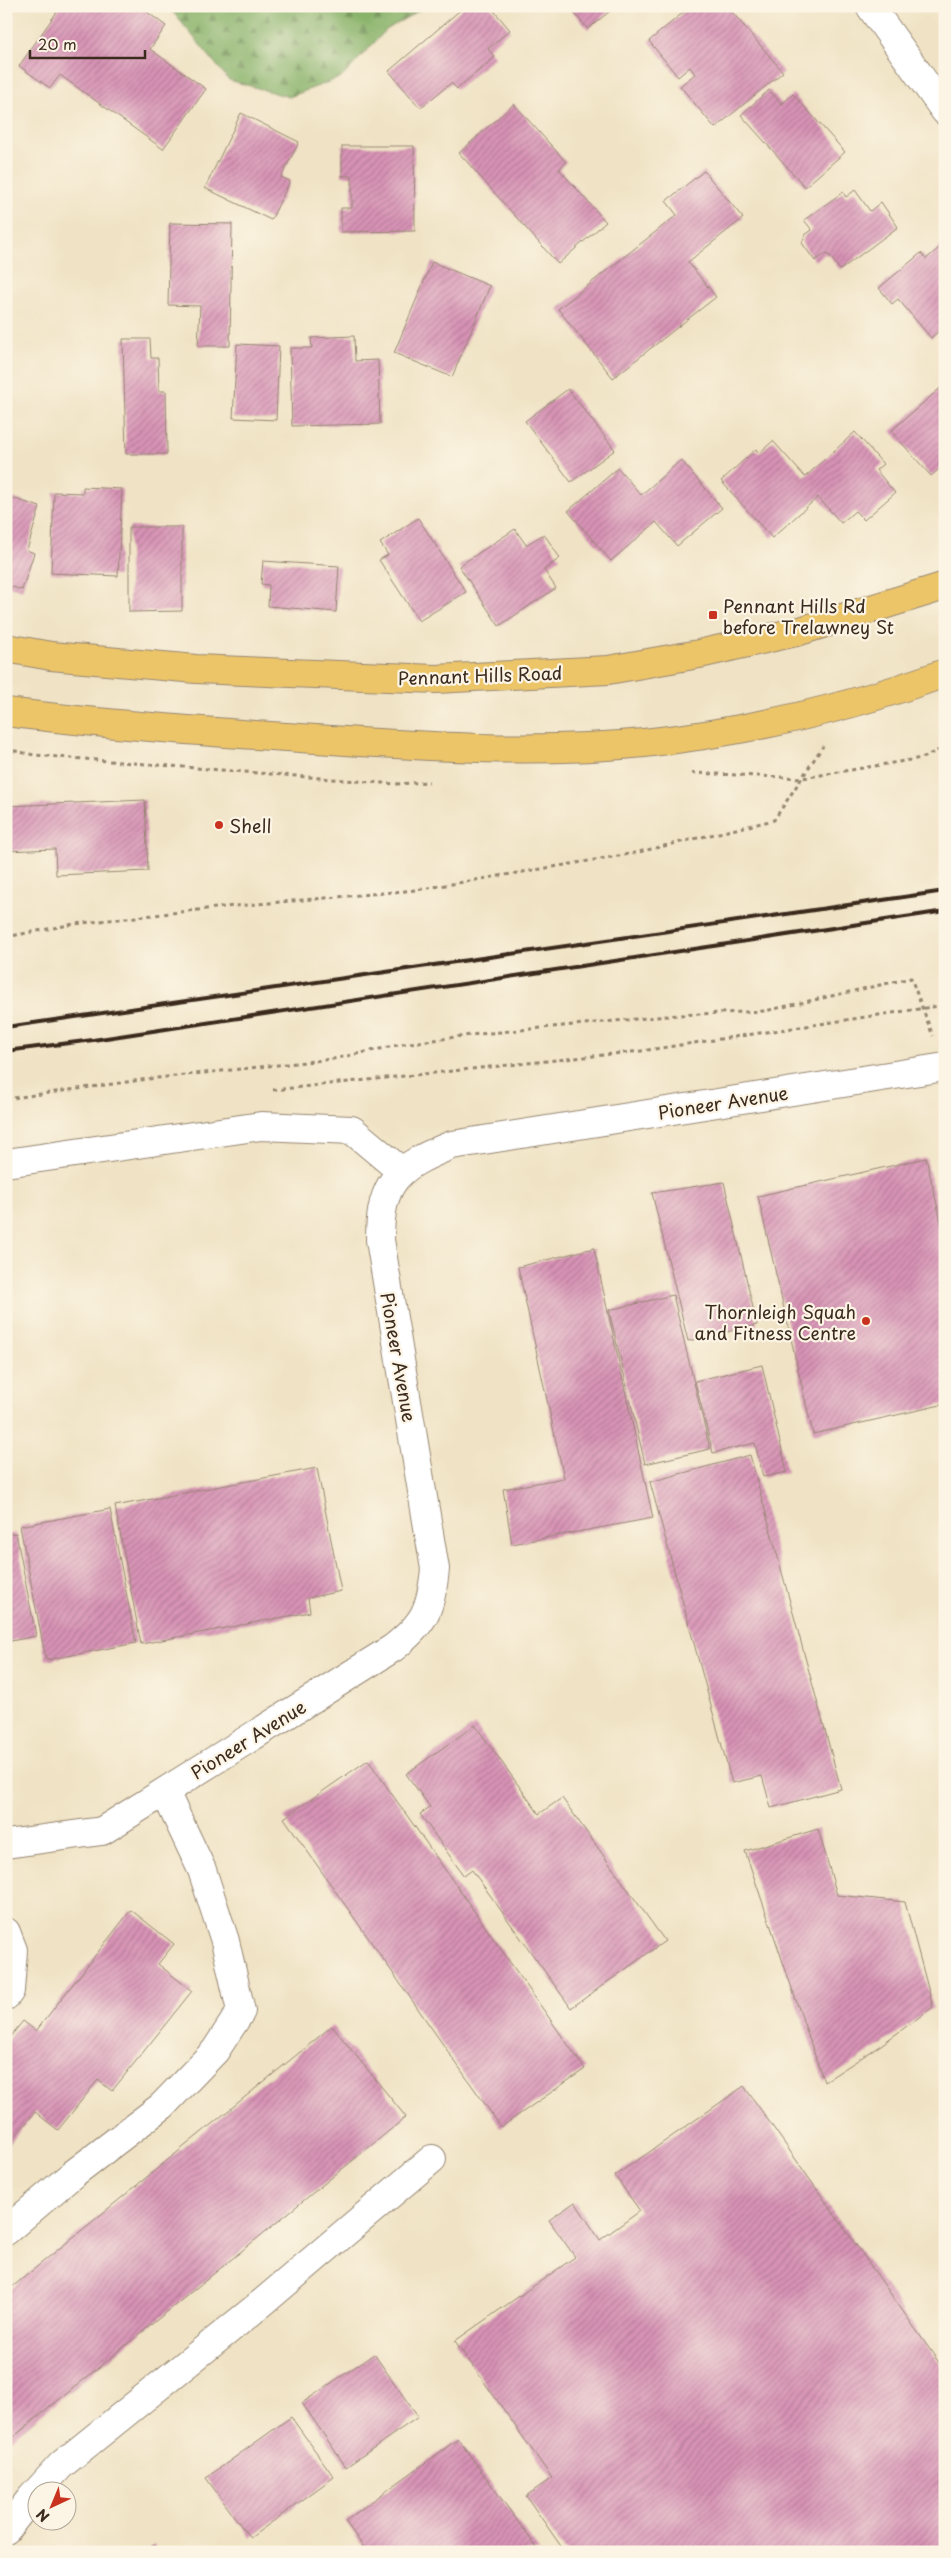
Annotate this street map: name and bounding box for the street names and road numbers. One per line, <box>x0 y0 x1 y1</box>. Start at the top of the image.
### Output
street label: Pennant Hills Road <box>397 659 563 691</box>
street label: Pioneer Avenue <box>656 1078 790 1126</box>
street label: Pioneer Avenue <box>374 1290 424 1424</box>
street label: Pioneer Avenue <box>185 1693 311 1785</box>

